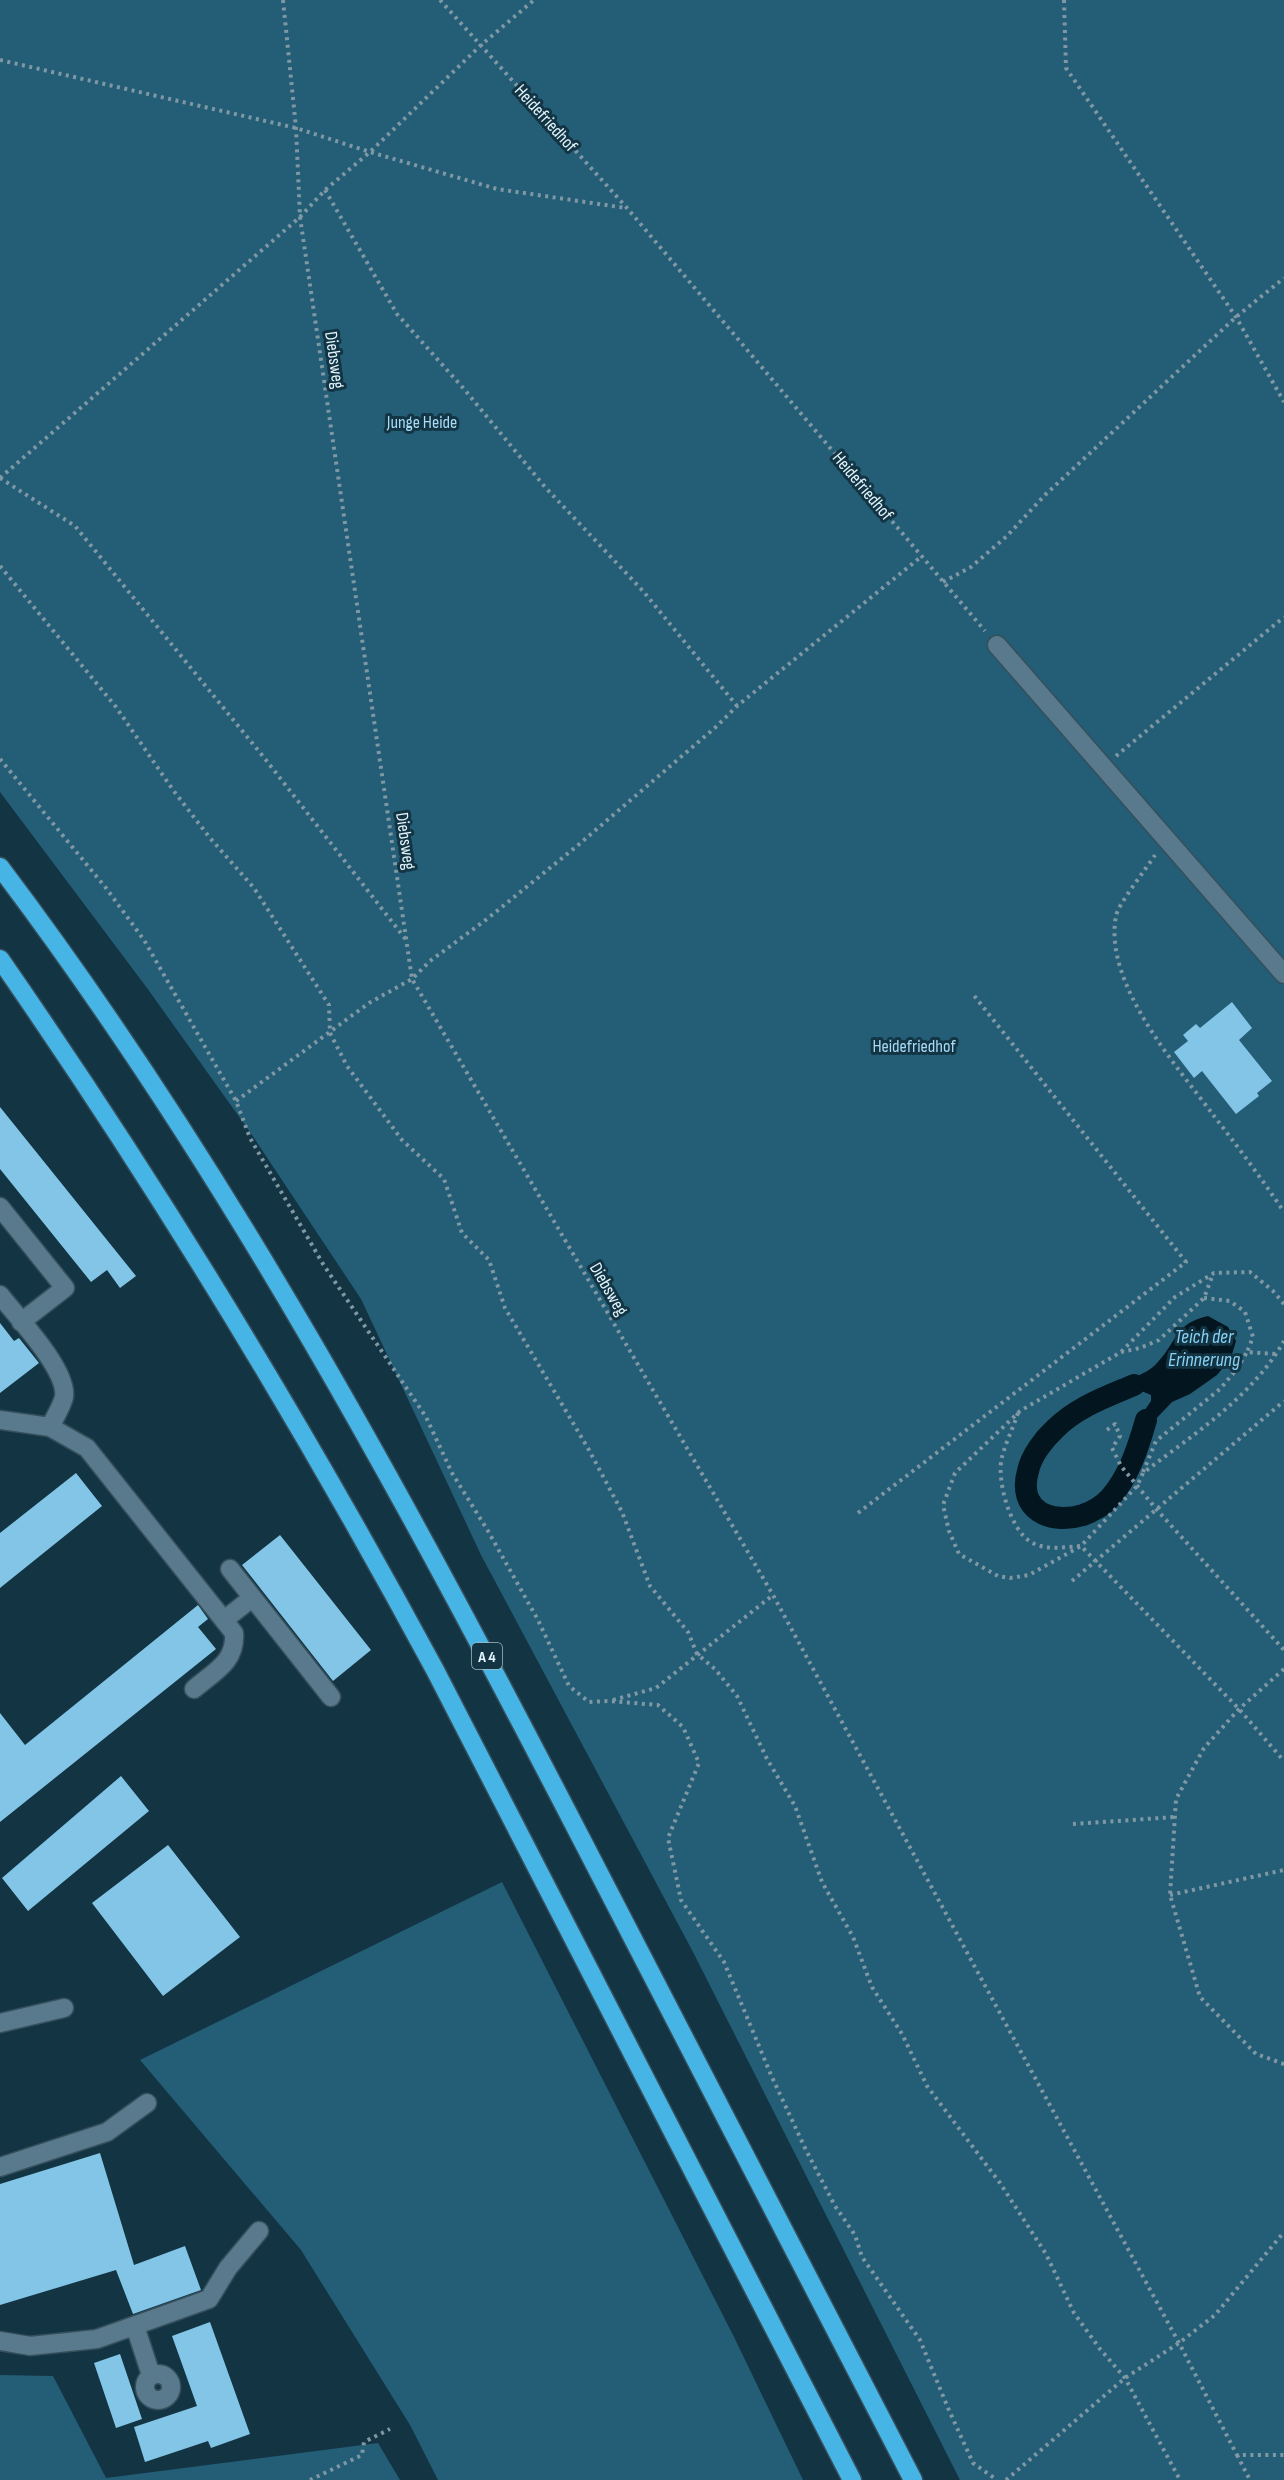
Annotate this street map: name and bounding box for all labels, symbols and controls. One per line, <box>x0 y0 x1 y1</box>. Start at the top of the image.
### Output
street label: Heidefriedhof <box>510 80 582 157</box>
street label: Diebsweg <box>320 330 349 390</box>
park label: Junge Heide <box>386 412 457 433</box>
street label: Heidefriedhof <box>828 448 898 526</box>
street label: Diebsweg <box>391 811 420 871</box>
park label: Heidefriedhof <box>872 1036 956 1057</box>
street label: Diebsweg <box>585 1259 632 1320</box>
water label: Teich der Erinnerung <box>1168 1325 1240 1372</box>
road number: A 4 <box>472 1643 502 1669</box>

